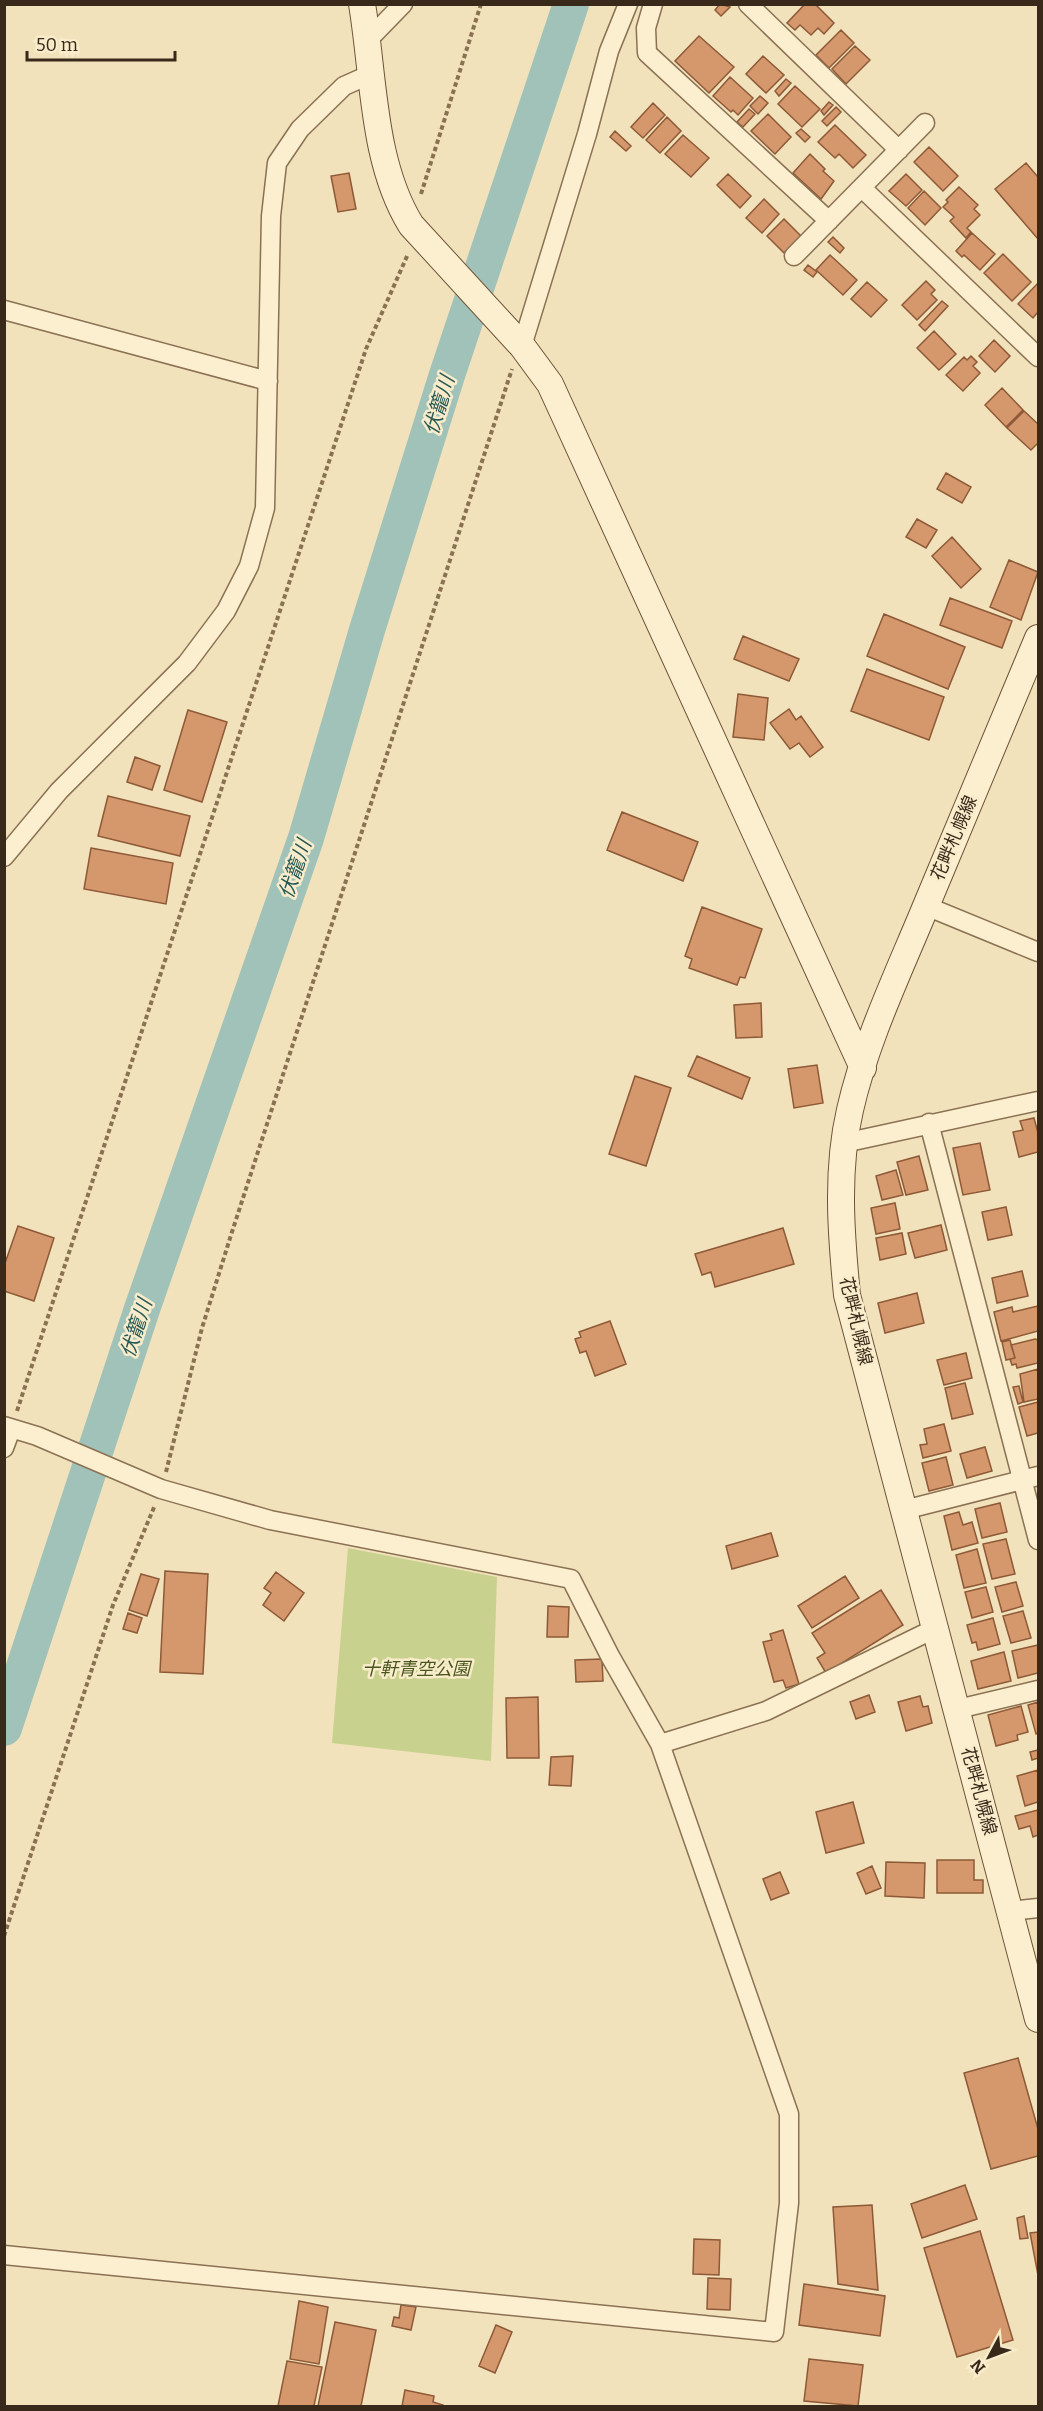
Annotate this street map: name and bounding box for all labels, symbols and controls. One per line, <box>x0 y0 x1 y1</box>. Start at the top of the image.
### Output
scale bar <box>27 24 176 62</box>
text: 50 m <box>36 34 78 56</box>
water label: 伏籠川 <box>419 371 460 437</box>
street label: 花畔札幌線 <box>926 792 982 884</box>
water label: 伏籠川 <box>274 835 317 901</box>
street label: 花畔札幌線 <box>835 1275 877 1367</box>
water label: 伏籠川 <box>115 1294 157 1360</box>
park label: 十軒青空公園 <box>362 1658 473 1680</box>
street label: 花畔札幌線 <box>957 1745 1001 1837</box>
north arrow <box>959 2327 1019 2387</box>
text: N <box>967 2356 989 2377</box>

